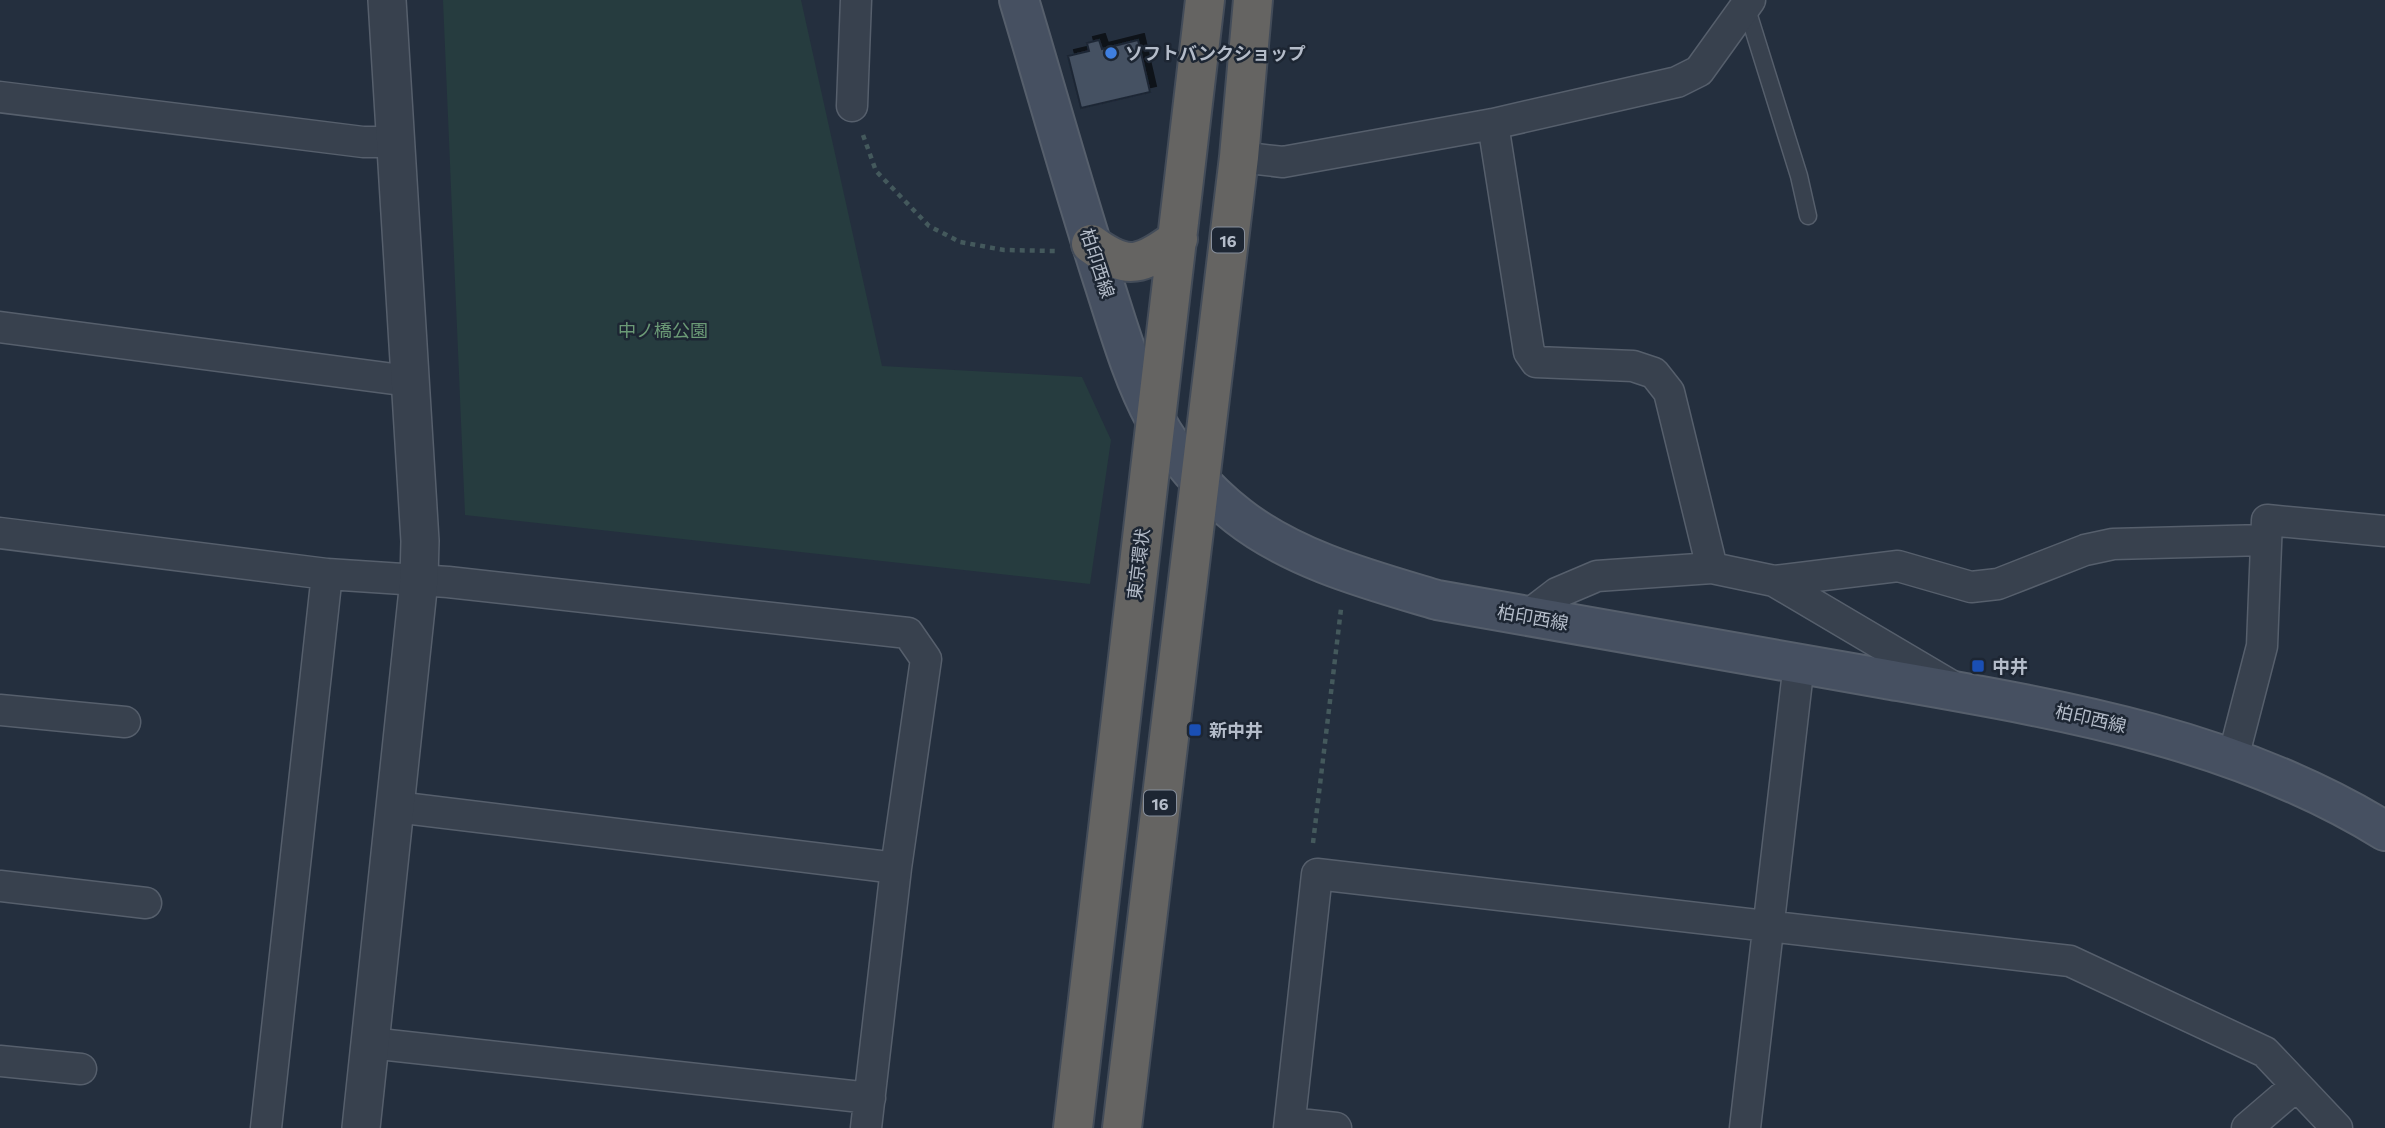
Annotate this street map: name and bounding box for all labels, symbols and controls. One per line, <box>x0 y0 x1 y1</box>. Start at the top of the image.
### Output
place label: ソフトバンクショップ <box>1125 42 1306 64</box>
marker: ソフトバンクショップ <box>1103 45 1119 61</box>
street label: 柏印西線 <box>1076 225 1120 301</box>
road number: 16 <box>1212 228 1244 252</box>
park label: 中ノ橋公園 <box>618 319 708 341</box>
street label: 東京環状 <box>1123 527 1153 601</box>
street label: 柏印西線 <box>1496 600 1570 634</box>
place label: 中井 <box>1992 655 2028 677</box>
marker: 中井 <box>1970 658 1986 674</box>
street label: 柏印西線 <box>2053 699 2129 737</box>
place label: 新中井 <box>1209 719 1263 741</box>
marker: 新中井 <box>1187 722 1203 738</box>
road number: 16 <box>1144 790 1176 816</box>

